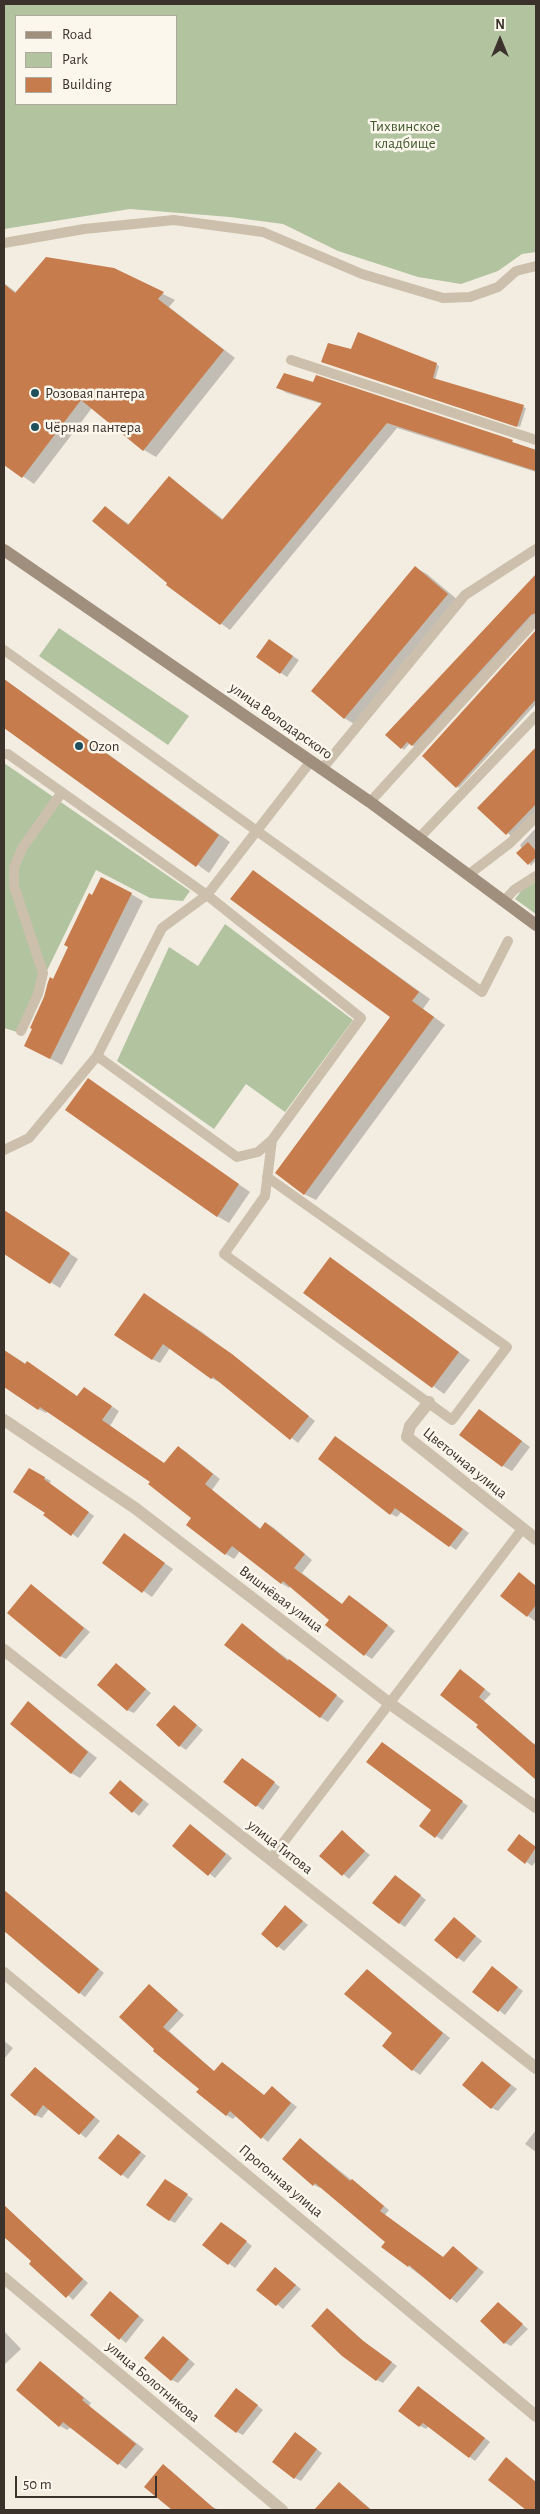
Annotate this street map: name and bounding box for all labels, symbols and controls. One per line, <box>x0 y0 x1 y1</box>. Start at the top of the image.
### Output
legend <box>15 15 178 105</box>
north arrow <box>475 15 525 65</box>
text: N <box>495 18 505 32</box>
text: Road <box>62 27 92 42</box>
text: Park <box>62 52 88 67</box>
text: Building <box>62 77 112 92</box>
park label: Тихвинское кладбище <box>370 117 440 152</box>
place label: Розовая пантера <box>45 384 145 402</box>
marker: Розовая пантера <box>29 387 41 399</box>
place label: Чёрная пантера <box>45 418 141 436</box>
marker: Чёрная пантера <box>29 421 41 433</box>
street label: улица Володарского <box>226 679 336 763</box>
place label: Ozon <box>89 737 119 755</box>
marker: Ozon <box>73 740 85 752</box>
street label: Цветочная улица <box>419 1423 511 1503</box>
street label: Вишнёвая улица <box>236 1562 326 1636</box>
street label: улица Титова <box>244 1816 316 1878</box>
street label: Прогонная улица <box>235 2141 327 2221</box>
street label: улица Болотникова <box>103 2338 203 2426</box>
scale bar <box>18 2466 160 2498</box>
text: 50 m <box>23 2477 52 2492</box>

